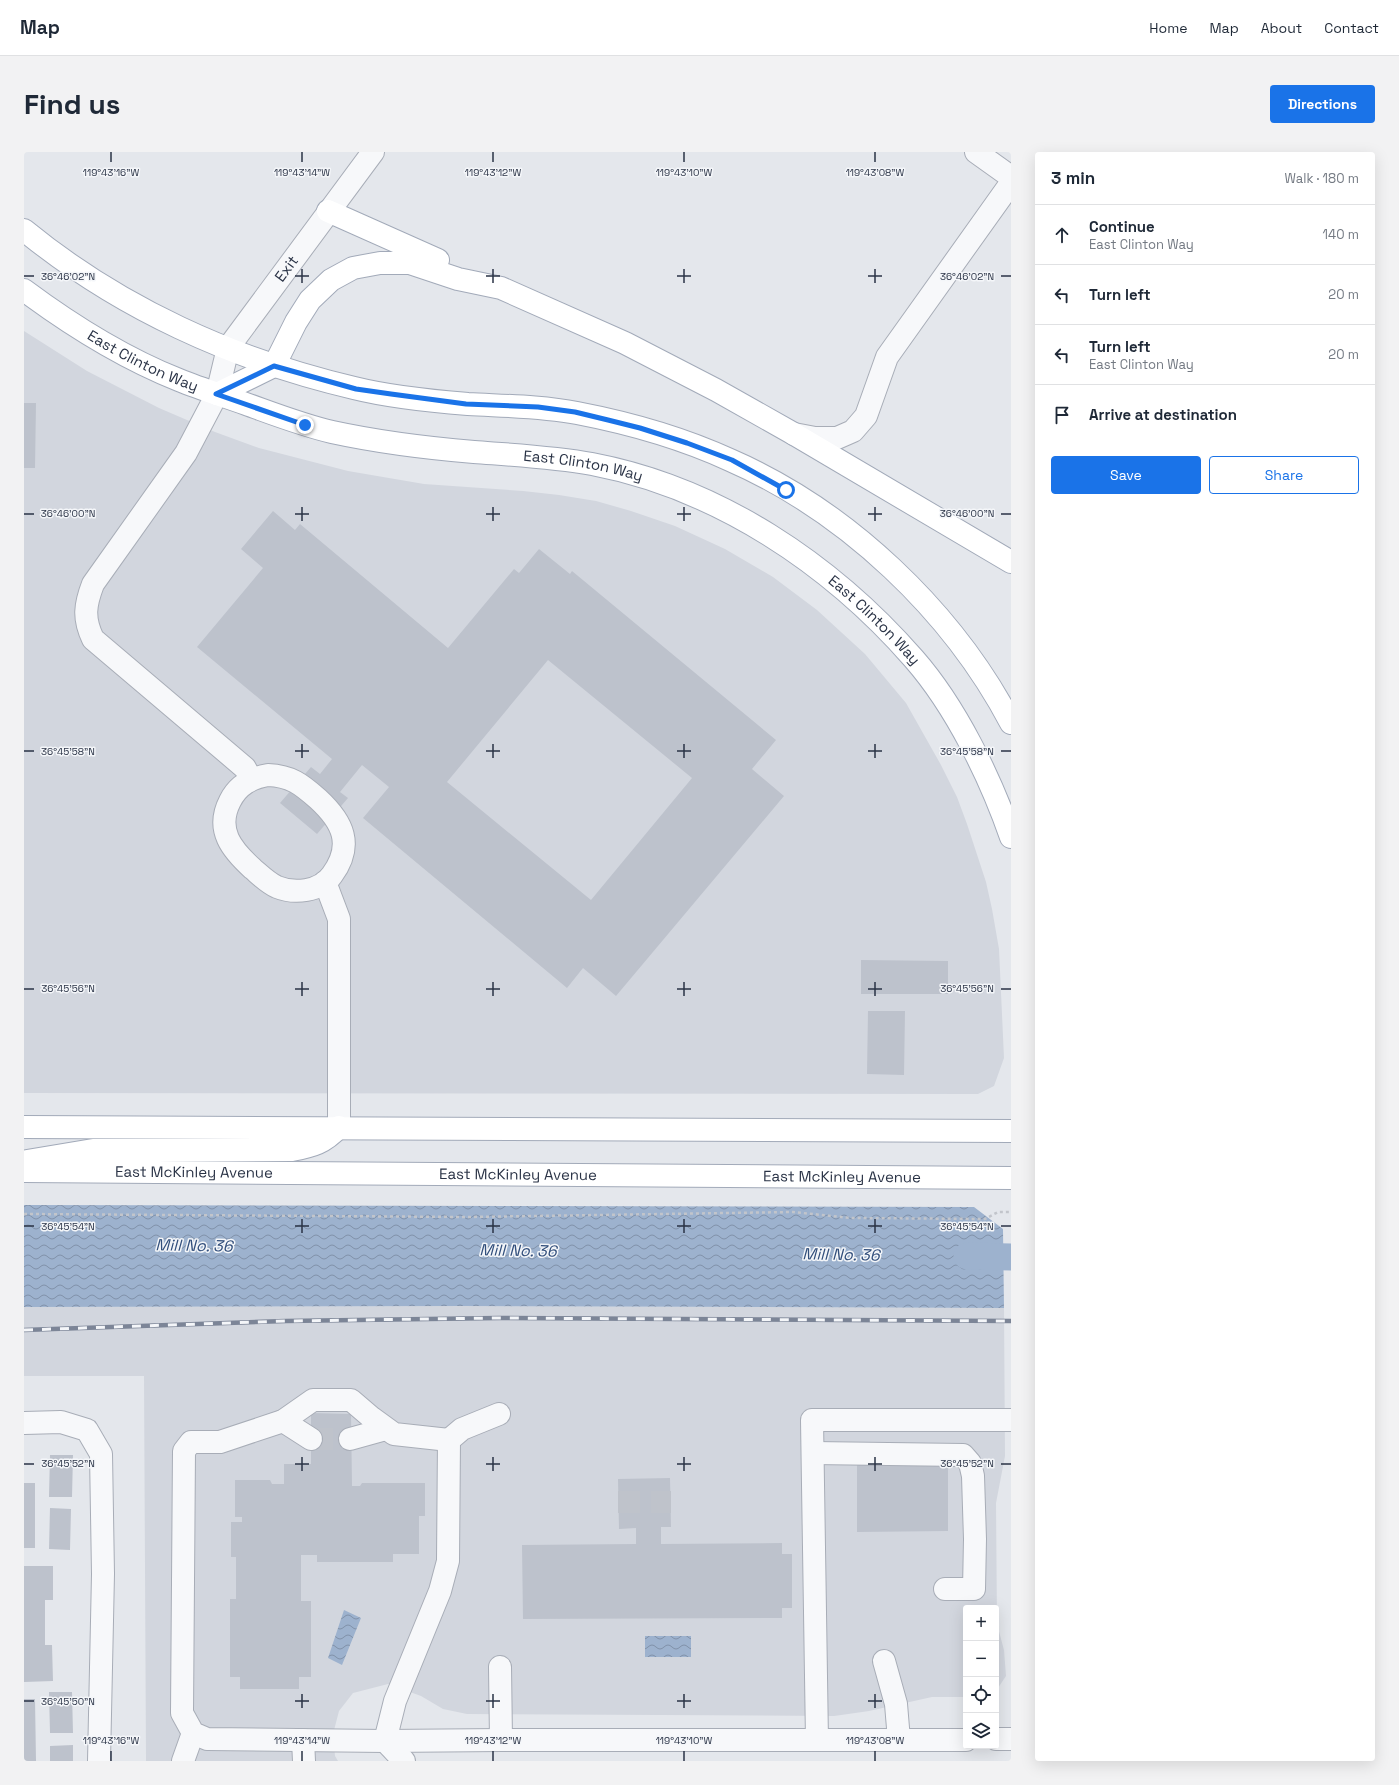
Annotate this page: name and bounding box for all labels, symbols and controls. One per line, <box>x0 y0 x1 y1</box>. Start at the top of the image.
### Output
text: Map <box>20 15 60 40</box>
text: Home <box>1149 19 1187 37</box>
text: Map <box>1209 19 1239 37</box>
text: About <box>1261 19 1302 37</box>
text: Contact <box>1324 19 1379 37</box>
button: Directions <box>1270 85 1375 123</box>
text: Find us <box>24 86 121 122</box>
text: 119°43'16"W <box>83 166 139 179</box>
text: 119°43'14"W <box>274 166 330 179</box>
text: 119°43'12"W <box>465 166 521 179</box>
text: 119°43'10"W <box>656 166 713 179</box>
text: 119°43'08"W <box>846 166 905 179</box>
text: 3 min <box>1051 167 1095 189</box>
text: Walk · 180 m <box>1285 170 1359 187</box>
text: Continue <box>1089 217 1155 236</box>
icon: ahead <box>1051 224 1073 246</box>
text: 140 m <box>1323 226 1359 243</box>
text: East Clinton Way <box>1089 236 1194 253</box>
street label: Exit <box>270 252 302 285</box>
text: 36°46'02"N <box>41 270 95 283</box>
text: 36°46'02"N <box>940 270 994 283</box>
icon: left <box>1051 284 1073 306</box>
text: Turn left <box>1089 285 1151 304</box>
text: 20 m <box>1328 286 1359 303</box>
street label: East Clinton Way <box>84 326 201 396</box>
text: Turn left <box>1089 337 1151 356</box>
icon: left <box>1051 344 1073 366</box>
text: 20 m <box>1328 346 1359 363</box>
text: East Clinton Way <box>1089 356 1194 373</box>
icon: arrive <box>1051 404 1073 426</box>
text: Arrive at destination <box>1089 405 1237 424</box>
route end <box>296 416 314 434</box>
street label: East Clinton Way <box>523 446 645 485</box>
button: Save <box>1051 456 1201 494</box>
button: Share <box>1209 456 1359 494</box>
route start <box>777 481 795 499</box>
text: 36°46'00"N <box>41 507 95 520</box>
text: 36°46'00"N <box>940 507 994 520</box>
street label: East Clinton Way <box>825 571 925 668</box>
text: 36°45'58"N <box>41 745 95 758</box>
text: 36°45'58"N <box>940 745 994 758</box>
text: 36°45'56"N <box>41 982 95 995</box>
text: 36°45'56"N <box>940 982 994 995</box>
street label: East McKinley Avenue <box>115 1162 273 1182</box>
street label: East McKinley Avenue <box>439 1164 597 1184</box>
street label: East McKinley Avenue <box>763 1166 921 1186</box>
text: 36°45'54"N <box>41 1220 95 1233</box>
text: 36°45'54"N <box>940 1220 994 1233</box>
water label: Mill No. 36 <box>155 1234 235 1257</box>
water label: Mill No. 36 <box>479 1239 559 1262</box>
water label: Mill No. 36 <box>802 1243 882 1266</box>
text: 36°45'52"N <box>41 1457 95 1470</box>
text: 36°45'52"N <box>940 1457 994 1470</box>
map controls <box>963 1605 999 1749</box>
button: + <box>963 1605 999 1641</box>
button: − <box>963 1641 999 1677</box>
button: locate <box>963 1677 999 1713</box>
text: 36°45'50"N <box>41 1695 95 1708</box>
button: layers <box>963 1713 999 1749</box>
text: 119°43'16"W <box>83 1734 139 1747</box>
text: 119°43'14"W <box>274 1734 330 1747</box>
text: 119°43'12"W <box>465 1734 521 1747</box>
text: 119°43'10"W <box>656 1734 713 1747</box>
text: 119°43'08"W <box>846 1734 905 1747</box>

